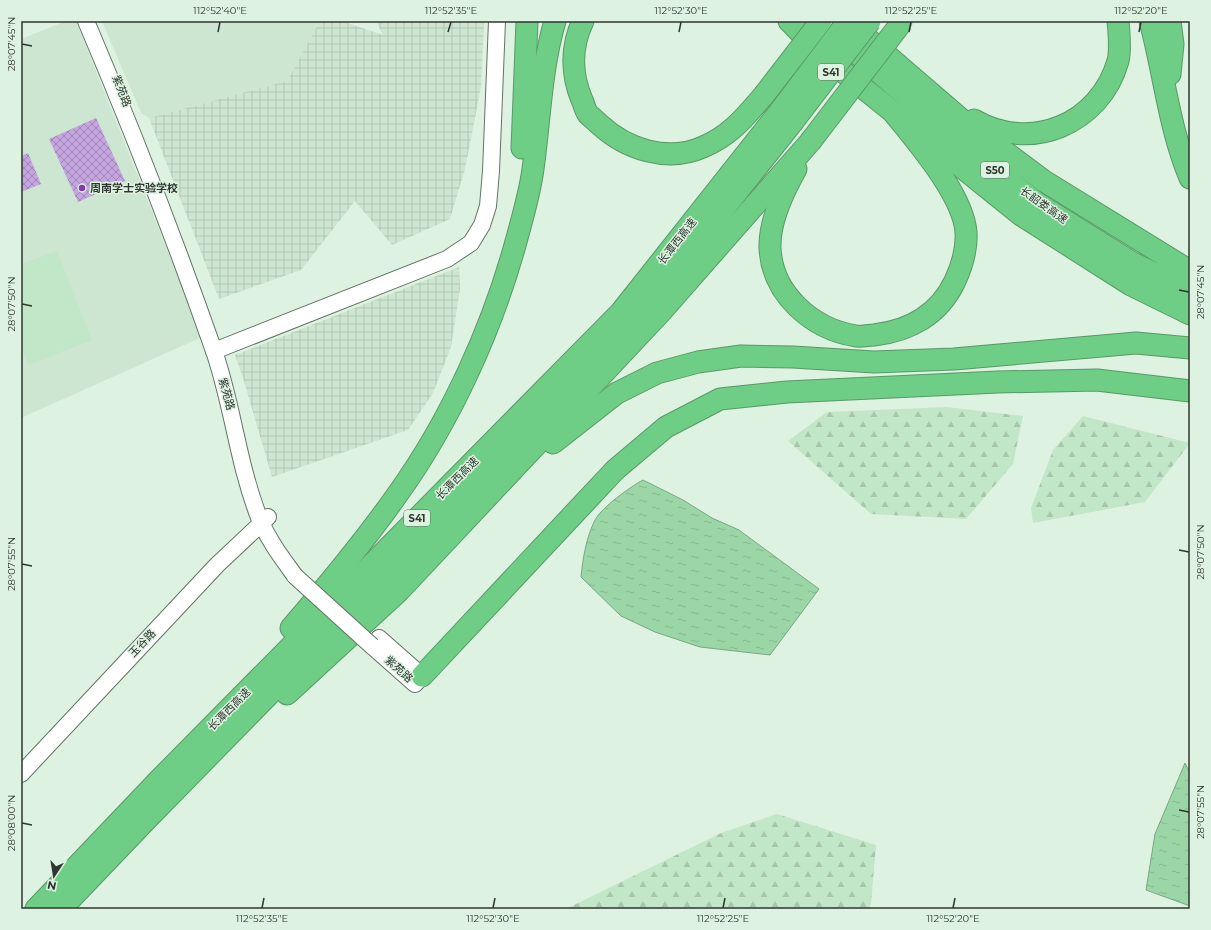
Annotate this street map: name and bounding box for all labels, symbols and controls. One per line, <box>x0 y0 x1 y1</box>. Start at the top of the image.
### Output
text: 112°52'40"E <box>193 4 247 17</box>
text: 112°52'35"E <box>425 4 477 17</box>
text: 112°52'30"E <box>654 4 708 17</box>
text: 112°52'25"E <box>885 4 938 17</box>
text: 112°52'20"E <box>1114 4 1168 17</box>
text: 28°07'45"N <box>5 17 18 71</box>
road number: S41 <box>818 64 844 80</box>
street label: 紫苑路 <box>110 73 134 109</box>
road number: S50 <box>981 162 1009 178</box>
place label: 周南学士实验学校 <box>90 181 178 195</box>
marker: 周南学士实验学校 <box>77 183 87 193</box>
street label: 长韶娄高速 <box>1017 183 1071 227</box>
street label: 长潭西高速 <box>655 215 699 267</box>
text: 28°07'45"N <box>1194 265 1207 319</box>
text: 28°07'50"N <box>5 276 18 332</box>
street label: 紫苑路 <box>216 376 238 412</box>
street label: 长潭西高速 <box>433 454 481 502</box>
road number: S41 <box>404 510 430 526</box>
text: 28°07'50"N <box>1194 524 1207 580</box>
text: 28°07'55"N <box>5 537 18 591</box>
street label: 玉谷路 <box>126 626 158 660</box>
street label: 紫苑路 <box>382 653 416 685</box>
street label: 长潭西高速 <box>205 685 253 733</box>
text: 28°07'55"N <box>1194 785 1207 839</box>
text: 28°08'00"N <box>5 795 18 851</box>
north arrow <box>34 856 74 896</box>
text: N <box>46 878 58 894</box>
text: 112°52'35"E <box>236 912 288 925</box>
text: 112°52'30"E <box>466 912 520 925</box>
text: 112°52'25"E <box>697 912 750 925</box>
text: 112°52'20"E <box>926 912 980 925</box>

